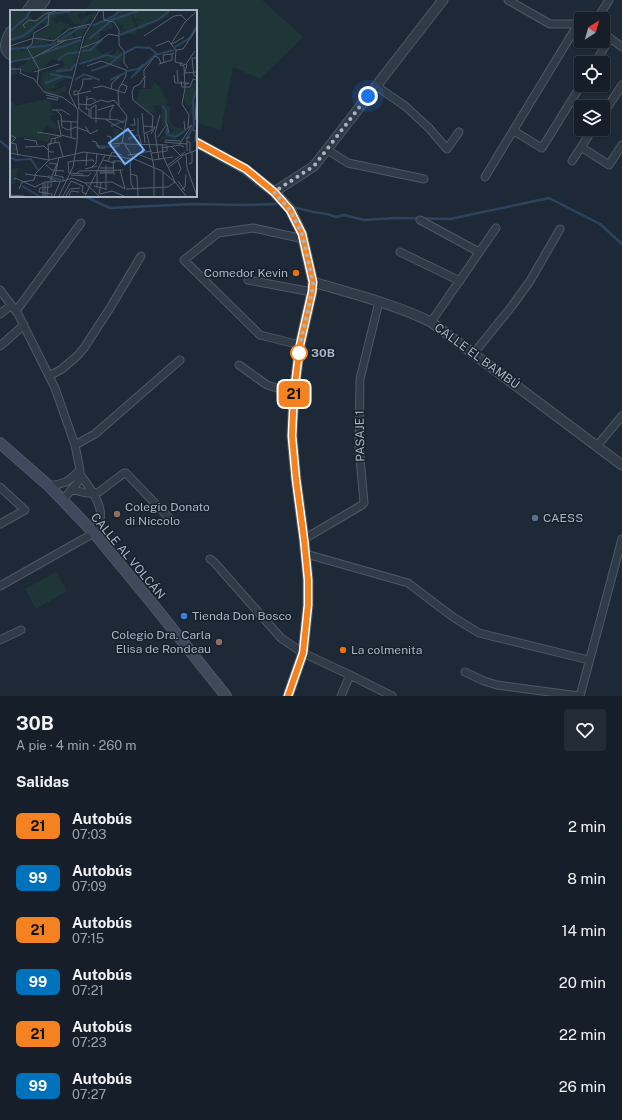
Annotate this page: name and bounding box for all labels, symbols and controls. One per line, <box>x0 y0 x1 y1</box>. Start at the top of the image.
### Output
inset map <box>10 10 197 197</box>
north arrow <box>574 12 610 48</box>
map controls <box>574 12 610 136</box>
button: locate <box>574 56 610 92</box>
your location <box>358 86 378 106</box>
button: layers <box>574 100 610 136</box>
place label: Comedor Kevin <box>204 266 288 280</box>
marker: Comedor Kevin <box>291 268 301 278</box>
street label: CALLE EL BAMBÚ <box>432 320 522 392</box>
marker: 30B <box>290 344 308 362</box>
place label: 30B <box>311 346 335 360</box>
line badge: 21 <box>276 381 312 407</box>
text: 21 <box>287 386 301 402</box>
street label: PASAJE 1 <box>353 410 367 462</box>
place label: Colegio Donato di Niccolo <box>125 500 210 528</box>
marker: Colegio Donato di Niccolo <box>112 509 122 519</box>
street label: CALLE AL VOLCÁN <box>88 510 168 602</box>
place label: CAESS <box>543 511 583 525</box>
marker: CAESS <box>530 513 540 523</box>
place label: Tienda Don Bosco <box>192 609 292 623</box>
marker: Tienda Don Bosco <box>179 611 189 621</box>
place label: Colegio Dra. Carla Elisa de Rondeau <box>111 628 211 656</box>
marker: Colegio Dra. Carla Elisa de Rondeau <box>214 637 224 647</box>
place label: La colmenita <box>351 643 422 657</box>
marker: La colmenita <box>338 645 348 655</box>
button: heart <box>564 709 606 751</box>
text: 30B <box>16 712 54 734</box>
text: A pie · 4 min · 260 m <box>16 738 137 753</box>
text: Salidas <box>16 773 69 790</box>
text: Autobús <box>72 810 132 827</box>
text: 21 <box>31 818 45 834</box>
text: 2 min <box>568 818 606 835</box>
text: 07:03 <box>72 827 107 842</box>
text: Autobús <box>72 862 132 879</box>
text: 99 <box>29 870 47 886</box>
text: 8 min <box>567 870 606 887</box>
text: 07:09 <box>72 879 106 894</box>
text: Autobús <box>72 914 132 931</box>
text: 21 <box>31 922 45 938</box>
text: 14 min <box>561 922 606 939</box>
text: 07:15 <box>72 931 104 946</box>
text: Autobús <box>72 966 132 983</box>
text: 99 <box>29 974 47 990</box>
text: 20 min <box>559 974 606 991</box>
text: 07:21 <box>72 983 104 998</box>
text: Autobús <box>72 1018 132 1035</box>
text: 21 <box>31 1026 45 1042</box>
text: 22 min <box>559 1026 606 1043</box>
text: 07:23 <box>72 1035 107 1050</box>
text: Autobús <box>72 1070 132 1087</box>
text: 99 <box>29 1078 47 1094</box>
text: 26 min <box>559 1078 606 1095</box>
text: 07:27 <box>72 1087 106 1102</box>

